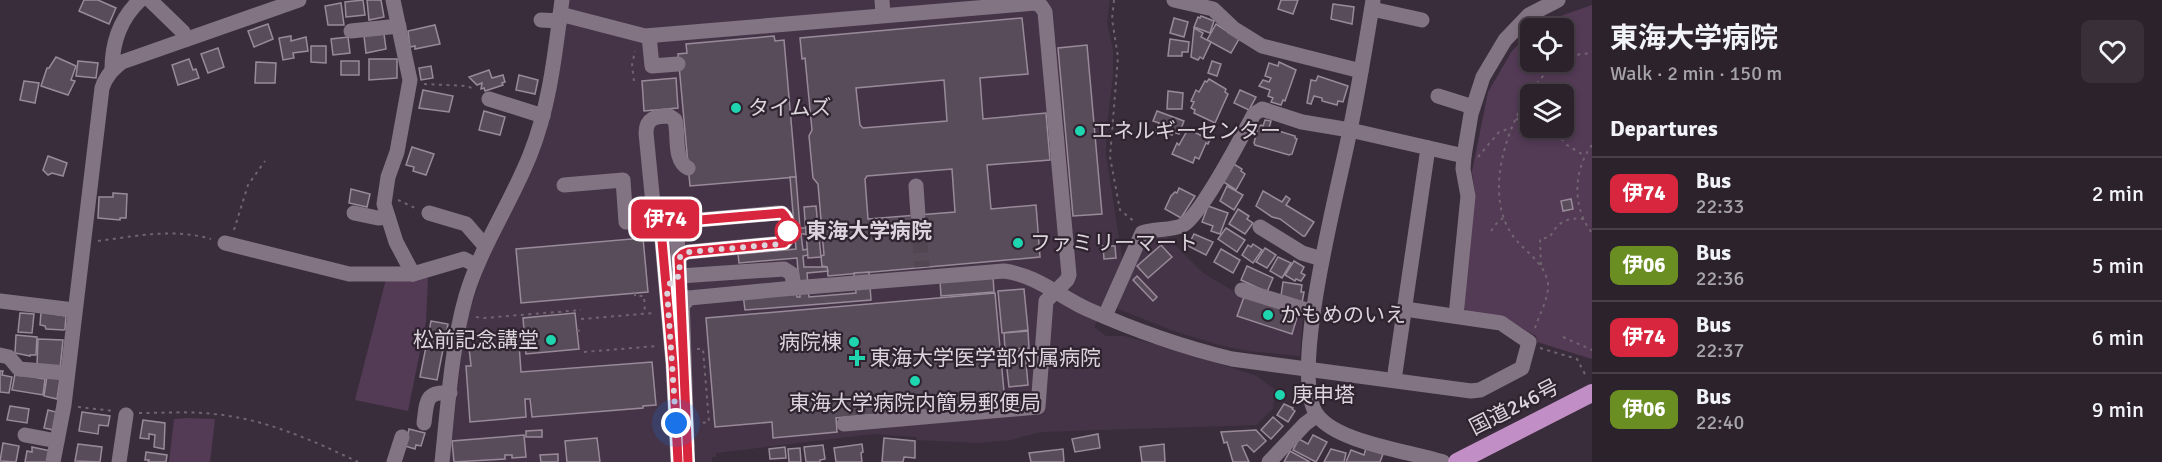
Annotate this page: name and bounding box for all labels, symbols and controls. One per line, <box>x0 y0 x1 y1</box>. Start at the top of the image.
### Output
map controls <box>1520 18 1574 138</box>
button: locate <box>1520 18 1574 72</box>
button: heart <box>2081 20 2144 83</box>
text: 東海大学病院 <box>1610 21 1778 55</box>
text: Walk · 2 min · 150 m <box>1610 61 1782 86</box>
button: layers <box>1520 84 1574 138</box>
place label: タイムズ <box>748 95 832 121</box>
marker: タイムズ <box>729 101 743 115</box>
text: Departures <box>1610 115 1718 142</box>
place label: エネルギーセンター <box>1092 118 1281 144</box>
marker: エネルギーセンター <box>1073 124 1087 138</box>
text: Bus <box>1696 167 1731 194</box>
text: 伊74 <box>1622 180 1666 206</box>
text: 2 min <box>2092 180 2144 207</box>
text: 22:33 <box>1696 194 1744 219</box>
line badge: 伊74 <box>630 200 700 238</box>
text: 伊74 <box>643 206 687 232</box>
marker: 東海大学病院 <box>775 218 801 244</box>
place label: 東海大学病院 <box>806 218 932 244</box>
place label: ファミリーマート <box>1030 230 1198 256</box>
marker: ファミリーマート <box>1011 236 1025 250</box>
text: Bus <box>1696 239 1731 266</box>
text: 伊06 <box>1622 252 1666 278</box>
text: 5 min <box>2092 252 2144 279</box>
text: 22:36 <box>1696 266 1744 291</box>
place label: かもめのいえ <box>1280 302 1406 328</box>
marker: かもめのいえ <box>1261 308 1275 322</box>
text: Bus <box>1696 311 1731 338</box>
text: 伊74 <box>1622 324 1666 350</box>
text: 6 min <box>2092 324 2144 351</box>
place label: 松前記念講堂 <box>413 327 539 353</box>
place label: 病院棟 <box>779 329 842 355</box>
marker: 松前記念講堂 <box>544 333 558 347</box>
marker: 病院棟 <box>847 335 861 349</box>
text: 22:37 <box>1696 338 1744 363</box>
place label: 東海大学医学部付属病院 <box>870 345 1101 371</box>
marker: 東海大学医学部付属病院 <box>848 349 866 367</box>
street label: 国道246号 <box>1465 373 1563 441</box>
marker: 東海大学病院内簡易郵便局 <box>908 374 922 388</box>
place label: 庚申塔 <box>1292 382 1355 408</box>
text: Bus <box>1696 383 1731 410</box>
marker: 庚申塔 <box>1273 388 1287 402</box>
place label: 東海大学病院内簡易郵便局 <box>789 390 1041 416</box>
text: 伊06 <box>1622 396 1666 422</box>
text: 9 min <box>2092 396 2144 423</box>
your location <box>661 408 691 438</box>
text: 22:40 <box>1696 410 1744 435</box>

